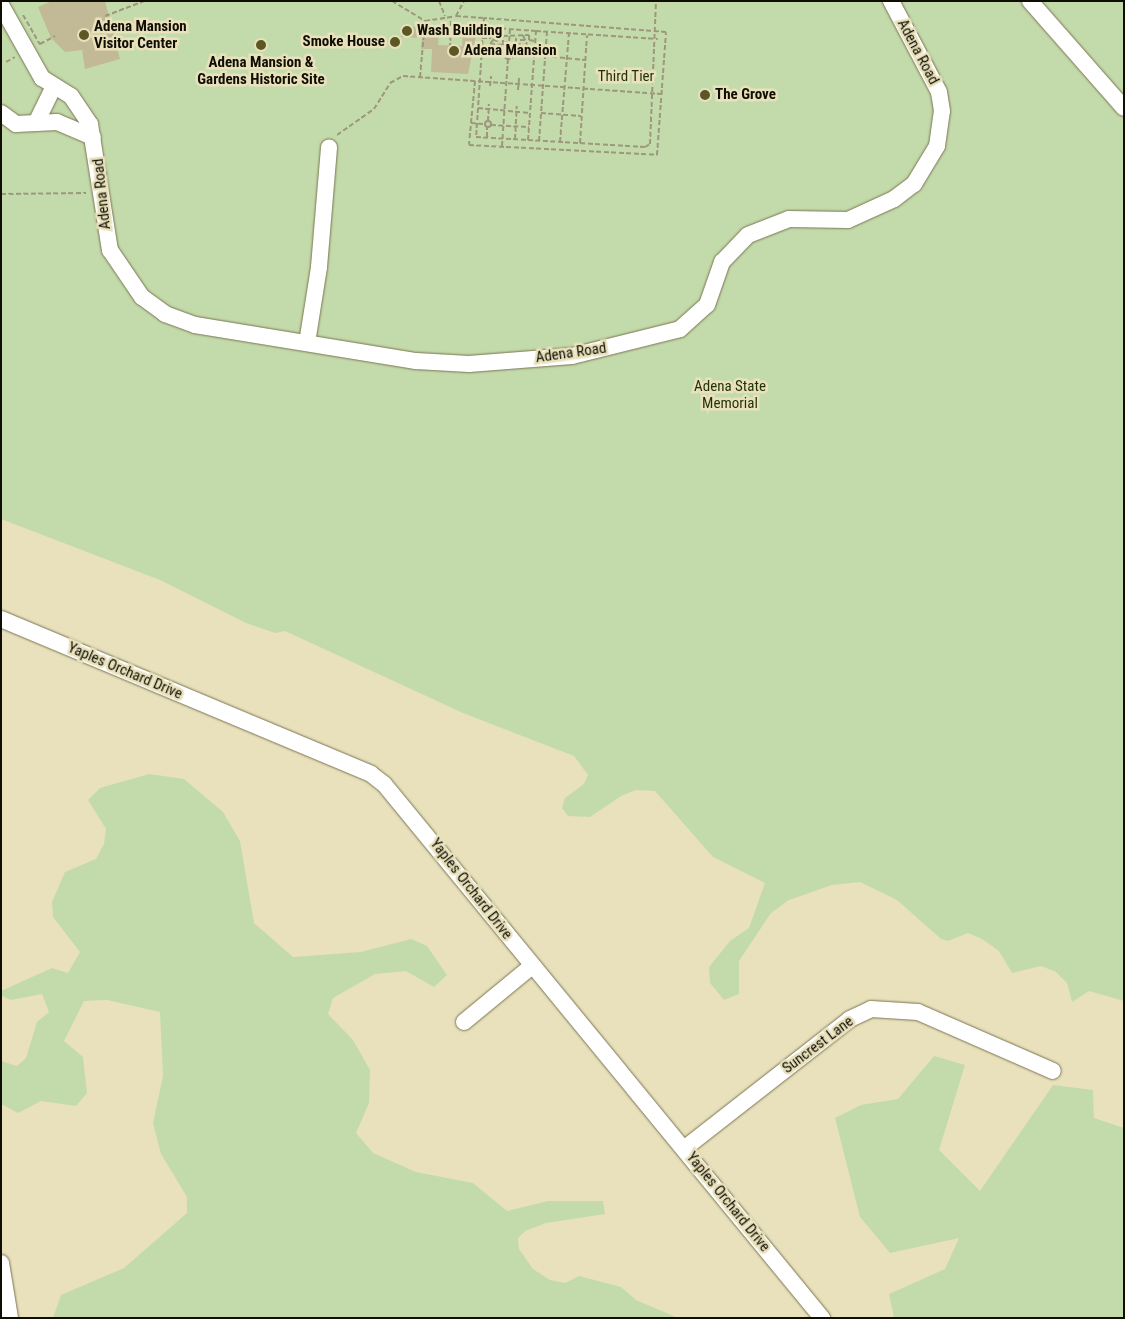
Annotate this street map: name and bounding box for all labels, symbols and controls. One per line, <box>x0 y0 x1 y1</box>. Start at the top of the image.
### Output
street label: Adena Road <box>893 16 943 88</box>
place label: Adena Mansion Visitor Center <box>94 17 187 52</box>
place label: Wash Building <box>417 22 502 40</box>
marker: Wash Building <box>401 25 413 37</box>
marker: Adena Mansion Visitor Center <box>78 29 90 41</box>
place label: Smoke House <box>303 33 385 51</box>
marker: Smoke House <box>389 36 401 48</box>
marker: Adena Mansion & Gardens Historic Site <box>255 39 267 51</box>
place label: Adena Mansion <box>464 42 557 60</box>
marker: Adena Mansion <box>448 45 460 57</box>
place label: Adena Mansion & Gardens Historic Site <box>197 53 325 88</box>
park label: Third Tier <box>598 68 654 86</box>
place label: The Grove <box>715 86 776 104</box>
marker: The Grove <box>699 89 711 101</box>
street label: Adena Road <box>89 158 115 230</box>
street label: Adena Road <box>535 339 607 367</box>
park label: Adena State Memorial <box>694 377 766 412</box>
street label: Yaples Orchard Drive <box>65 639 185 703</box>
street label: Yaples Orchard Drive <box>426 835 516 943</box>
street label: Suncrest Lane <box>779 1013 857 1077</box>
street label: Yaples Orchard Drive <box>682 1149 774 1255</box>

